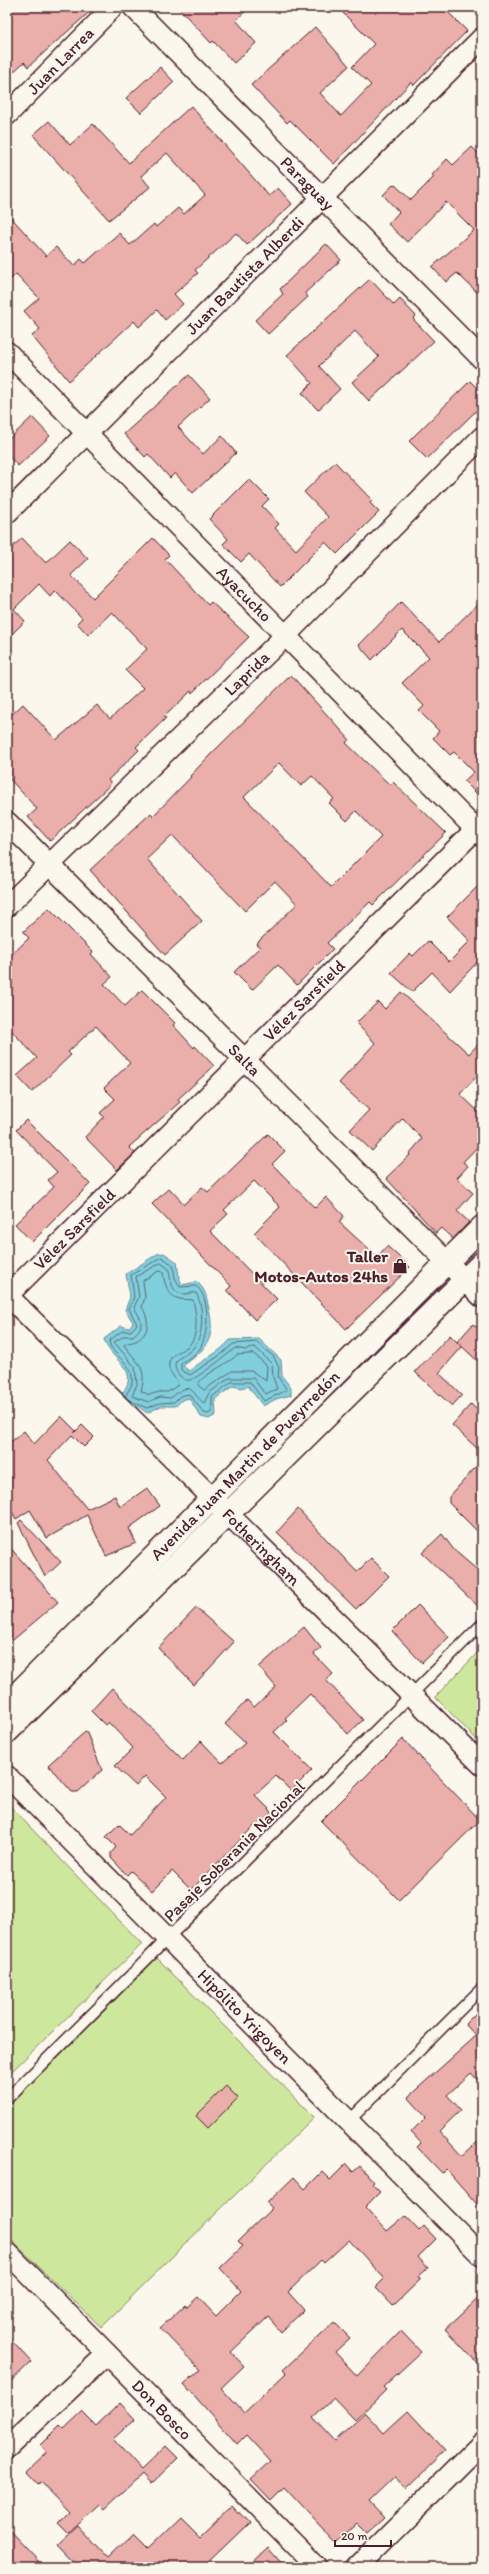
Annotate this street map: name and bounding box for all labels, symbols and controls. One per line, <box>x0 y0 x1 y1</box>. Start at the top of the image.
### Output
street label: Juan Larrea <box>23 23 98 99</box>
street label: Paraguay <box>277 152 339 214</box>
street label: Juan Bautista Alberdi <box>181 212 308 339</box>
street label: Ayacucho <box>213 562 276 626</box>
street label: Laprida <box>220 647 274 700</box>
street label: Vélez Sarsfield <box>259 955 349 1045</box>
street label: Salta <box>224 1039 265 1080</box>
street label: Vélez Sarsfield <box>29 1184 120 1274</box>
place label: Taller Motos-Autos 24hs <box>254 1246 388 1286</box>
shop icon: Taller Motos-Autos 24hs <box>391 1257 409 1275</box>
street label: Avenida Juan Martin de Pueyrredón <box>146 1366 344 1564</box>
street label: Fotheringham <box>218 1504 305 1590</box>
street label: Pasaje Soberania Nacional <box>159 1776 309 1926</box>
street label: Hipólito Yrigoyen <box>194 1965 296 2068</box>
street label: Don Bosco <box>128 2375 196 2444</box>
scale bar <box>335 2522 391 2548</box>
text: 20 m <box>341 2529 368 2543</box>

